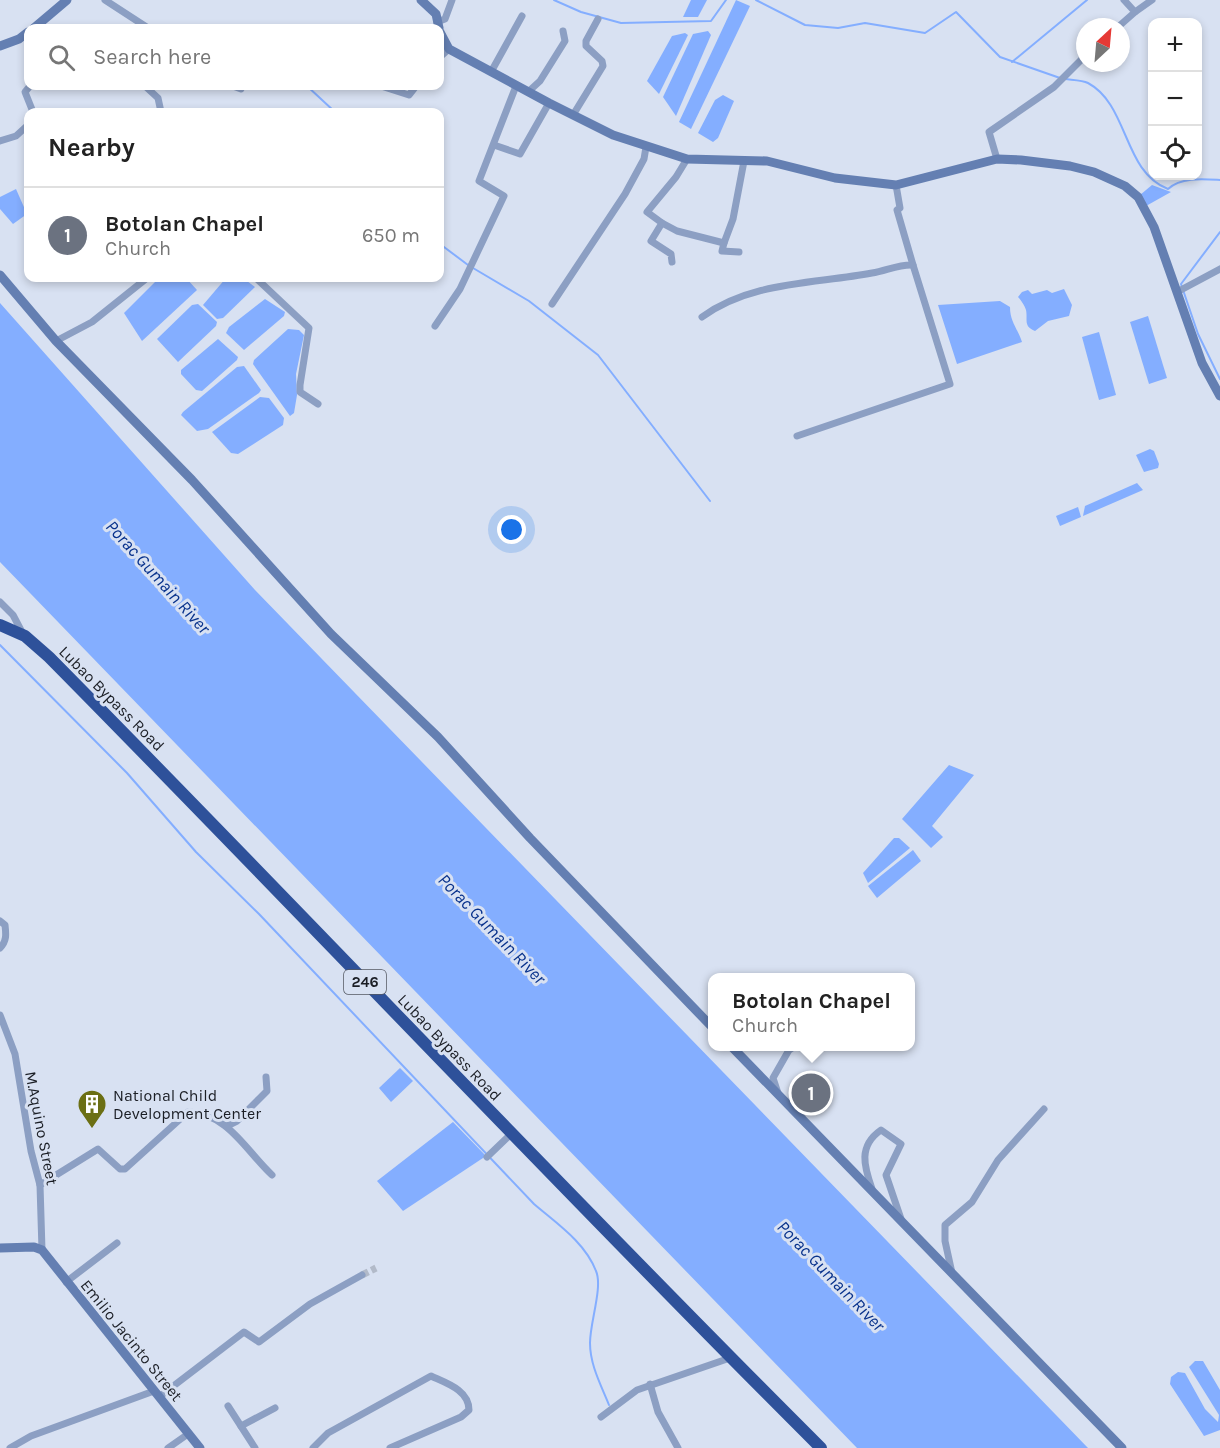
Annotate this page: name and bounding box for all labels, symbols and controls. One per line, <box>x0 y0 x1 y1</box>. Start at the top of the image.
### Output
north arrow <box>1076 18 1130 72</box>
map controls <box>1148 18 1202 180</box>
button: + <box>1148 18 1202 72</box>
search box <box>24 24 444 90</box>
icon: search <box>45 41 78 74</box>
text: Search here <box>93 44 211 70</box>
button: − <box>1148 72 1202 126</box>
button: locate <box>1148 126 1202 180</box>
text: Nearby <box>48 132 135 163</box>
text: Botolan Chapel <box>105 211 264 237</box>
text: 1 <box>64 224 71 247</box>
text: 650 m <box>362 224 420 247</box>
text: Church <box>105 237 171 260</box>
your location <box>497 515 526 544</box>
water label: Porac Gumain River <box>101 516 215 639</box>
street label: Lubao Bypass Road <box>55 642 168 755</box>
water label: Porac Gumain River <box>434 869 551 990</box>
road number: 246 <box>344 970 386 994</box>
popup <box>708 973 915 1051</box>
text: Botolan Chapel <box>732 988 891 1014</box>
street label: Lubao Bypass Road <box>394 990 505 1105</box>
text: Church <box>732 1014 798 1037</box>
street label: M.Aquino Street <box>21 1070 62 1187</box>
pin: 1 <box>792 1070 830 1116</box>
place label: National Child Development Center <box>113 1086 261 1123</box>
building icon: National Child Development Center <box>76 1088 108 1130</box>
water label: Porac Gumain River <box>773 1216 890 1337</box>
street label: Emilio Jacinto Street <box>77 1276 186 1405</box>

